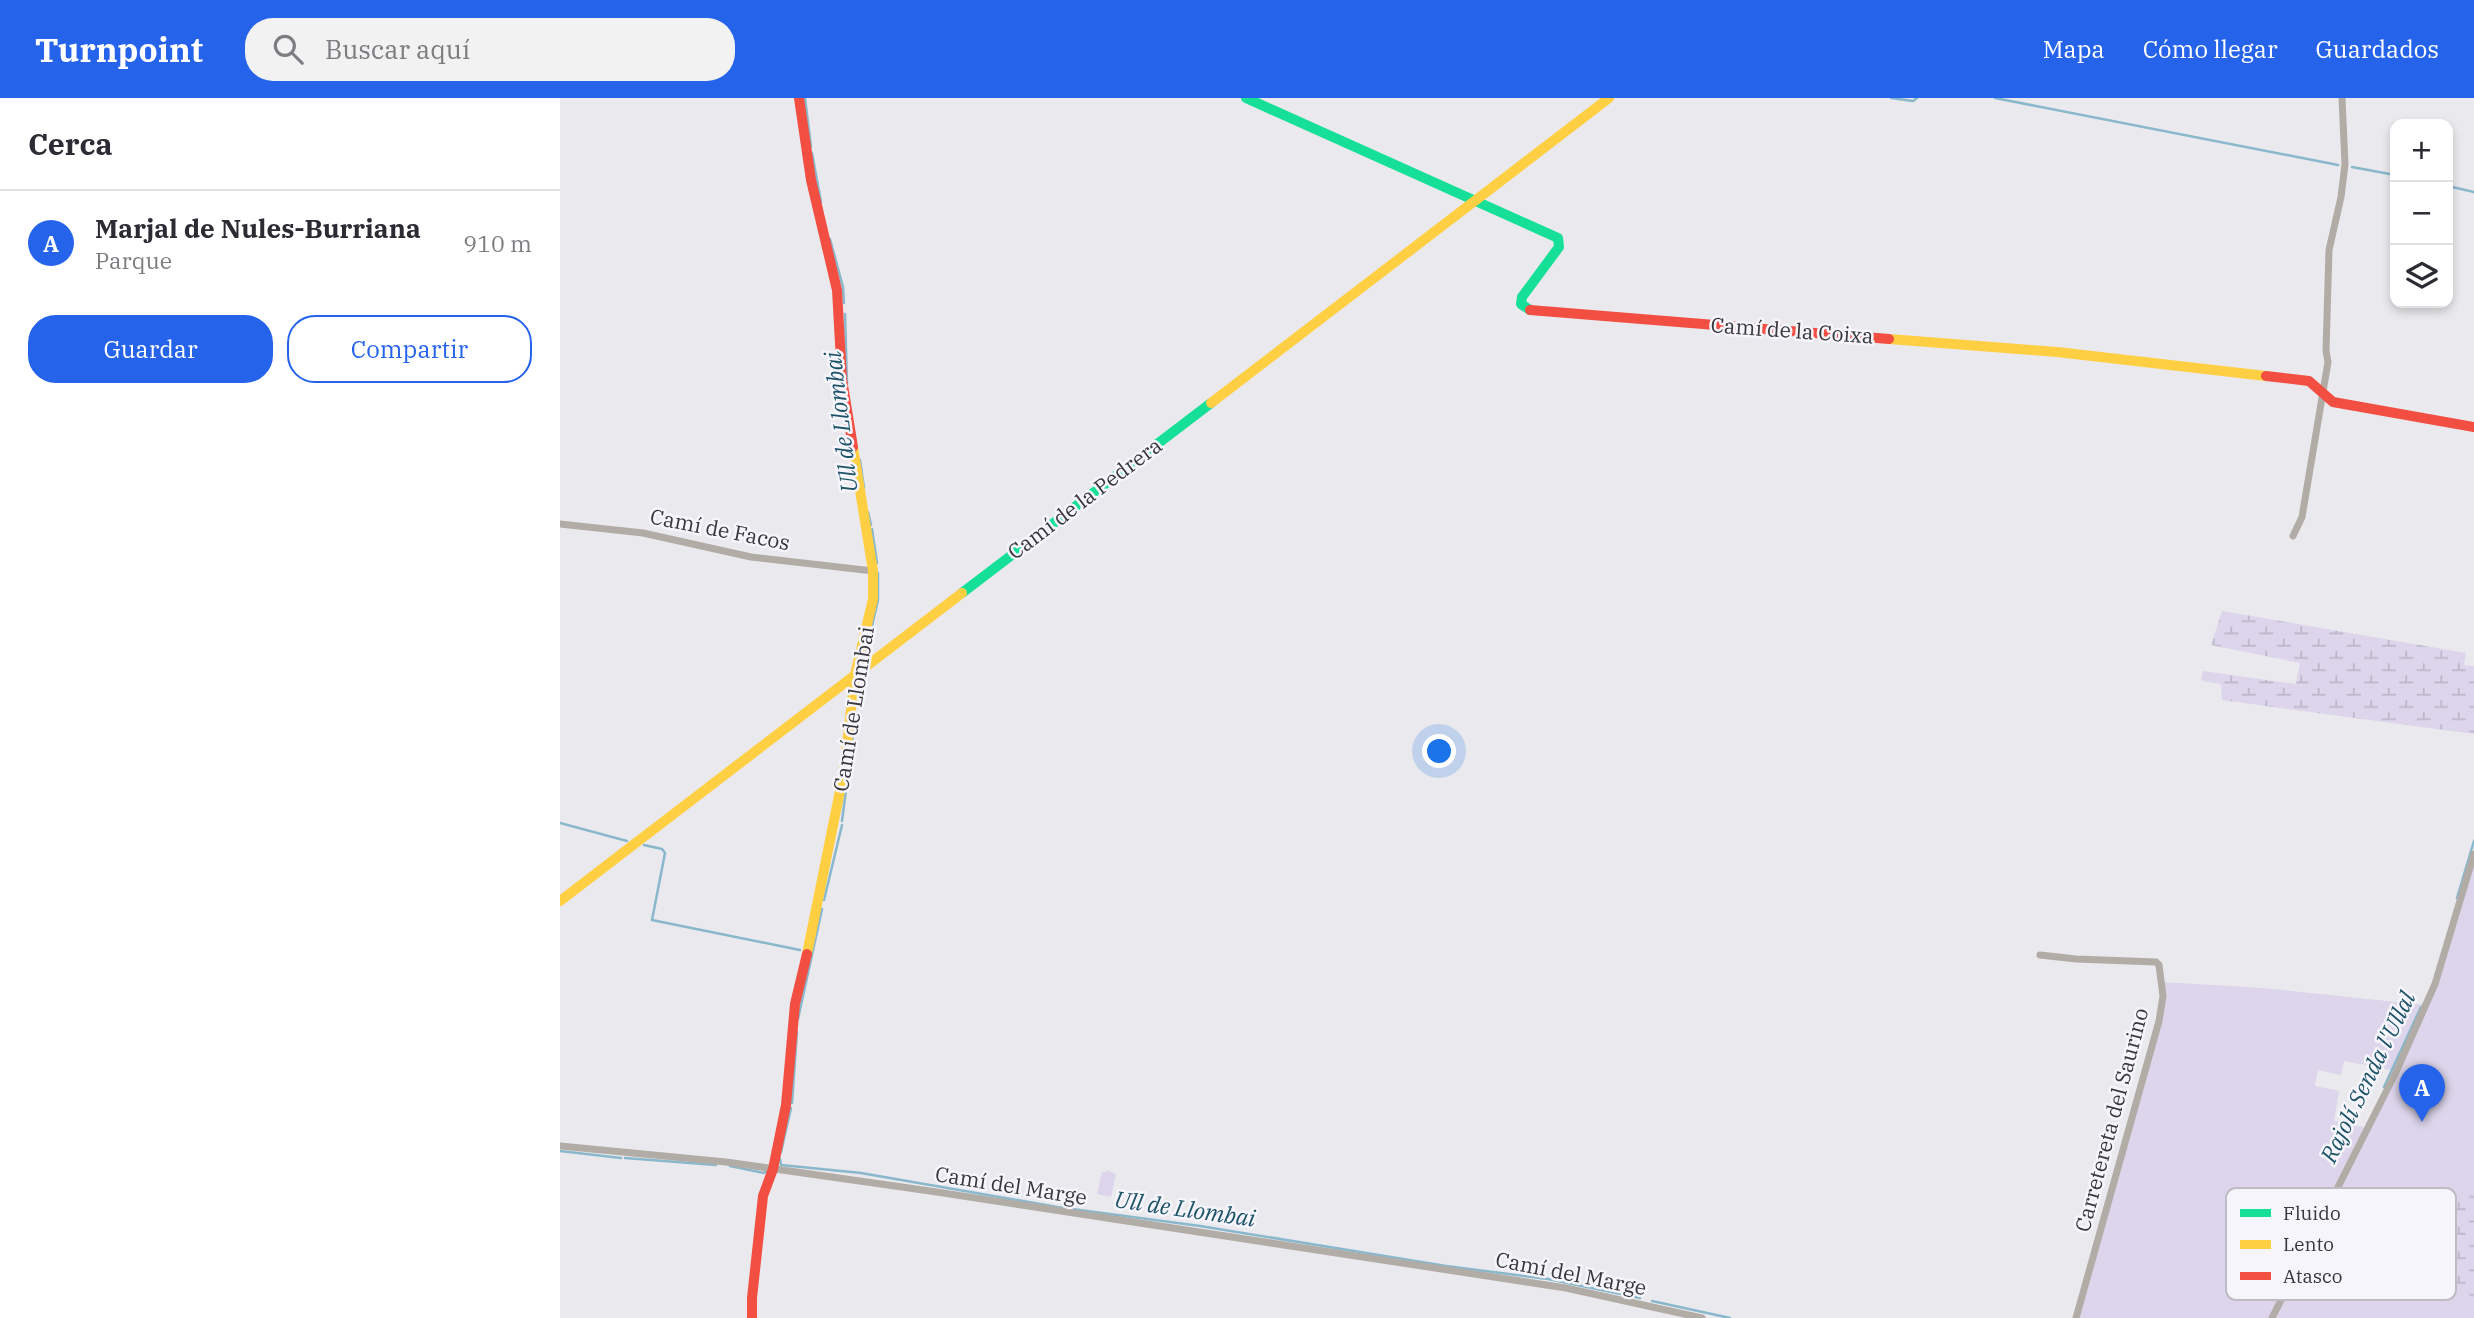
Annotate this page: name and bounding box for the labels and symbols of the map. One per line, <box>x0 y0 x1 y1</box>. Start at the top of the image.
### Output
street label: Camí de la Coixa <box>1710 310 1874 350</box>
water label: Ull de Llombai <box>816 350 864 494</box>
street label: Camí de la Pedrera <box>1002 431 1167 565</box>
street label: Camí de Facos <box>648 502 792 556</box>
street label: Camí de Llombai <box>826 624 880 793</box>
your location <box>1422 734 1456 768</box>
water label: Rajolí Senda l'Ullal <box>2312 986 2422 1168</box>
street label: Carretereta del Saurino <box>2068 1005 2154 1235</box>
pin: A <box>2399 1064 2445 1122</box>
street label: Camí del Marge <box>933 1159 1089 1211</box>
water label: Ull de Llombai <box>1113 1183 1258 1233</box>
legend <box>2226 1188 2456 1300</box>
text: Fluido <box>2283 1201 2341 1225</box>
text: Lento <box>2283 1232 2334 1256</box>
street label: Camí del Marge <box>1493 1245 1649 1301</box>
text: Atasco <box>2283 1264 2342 1288</box>

